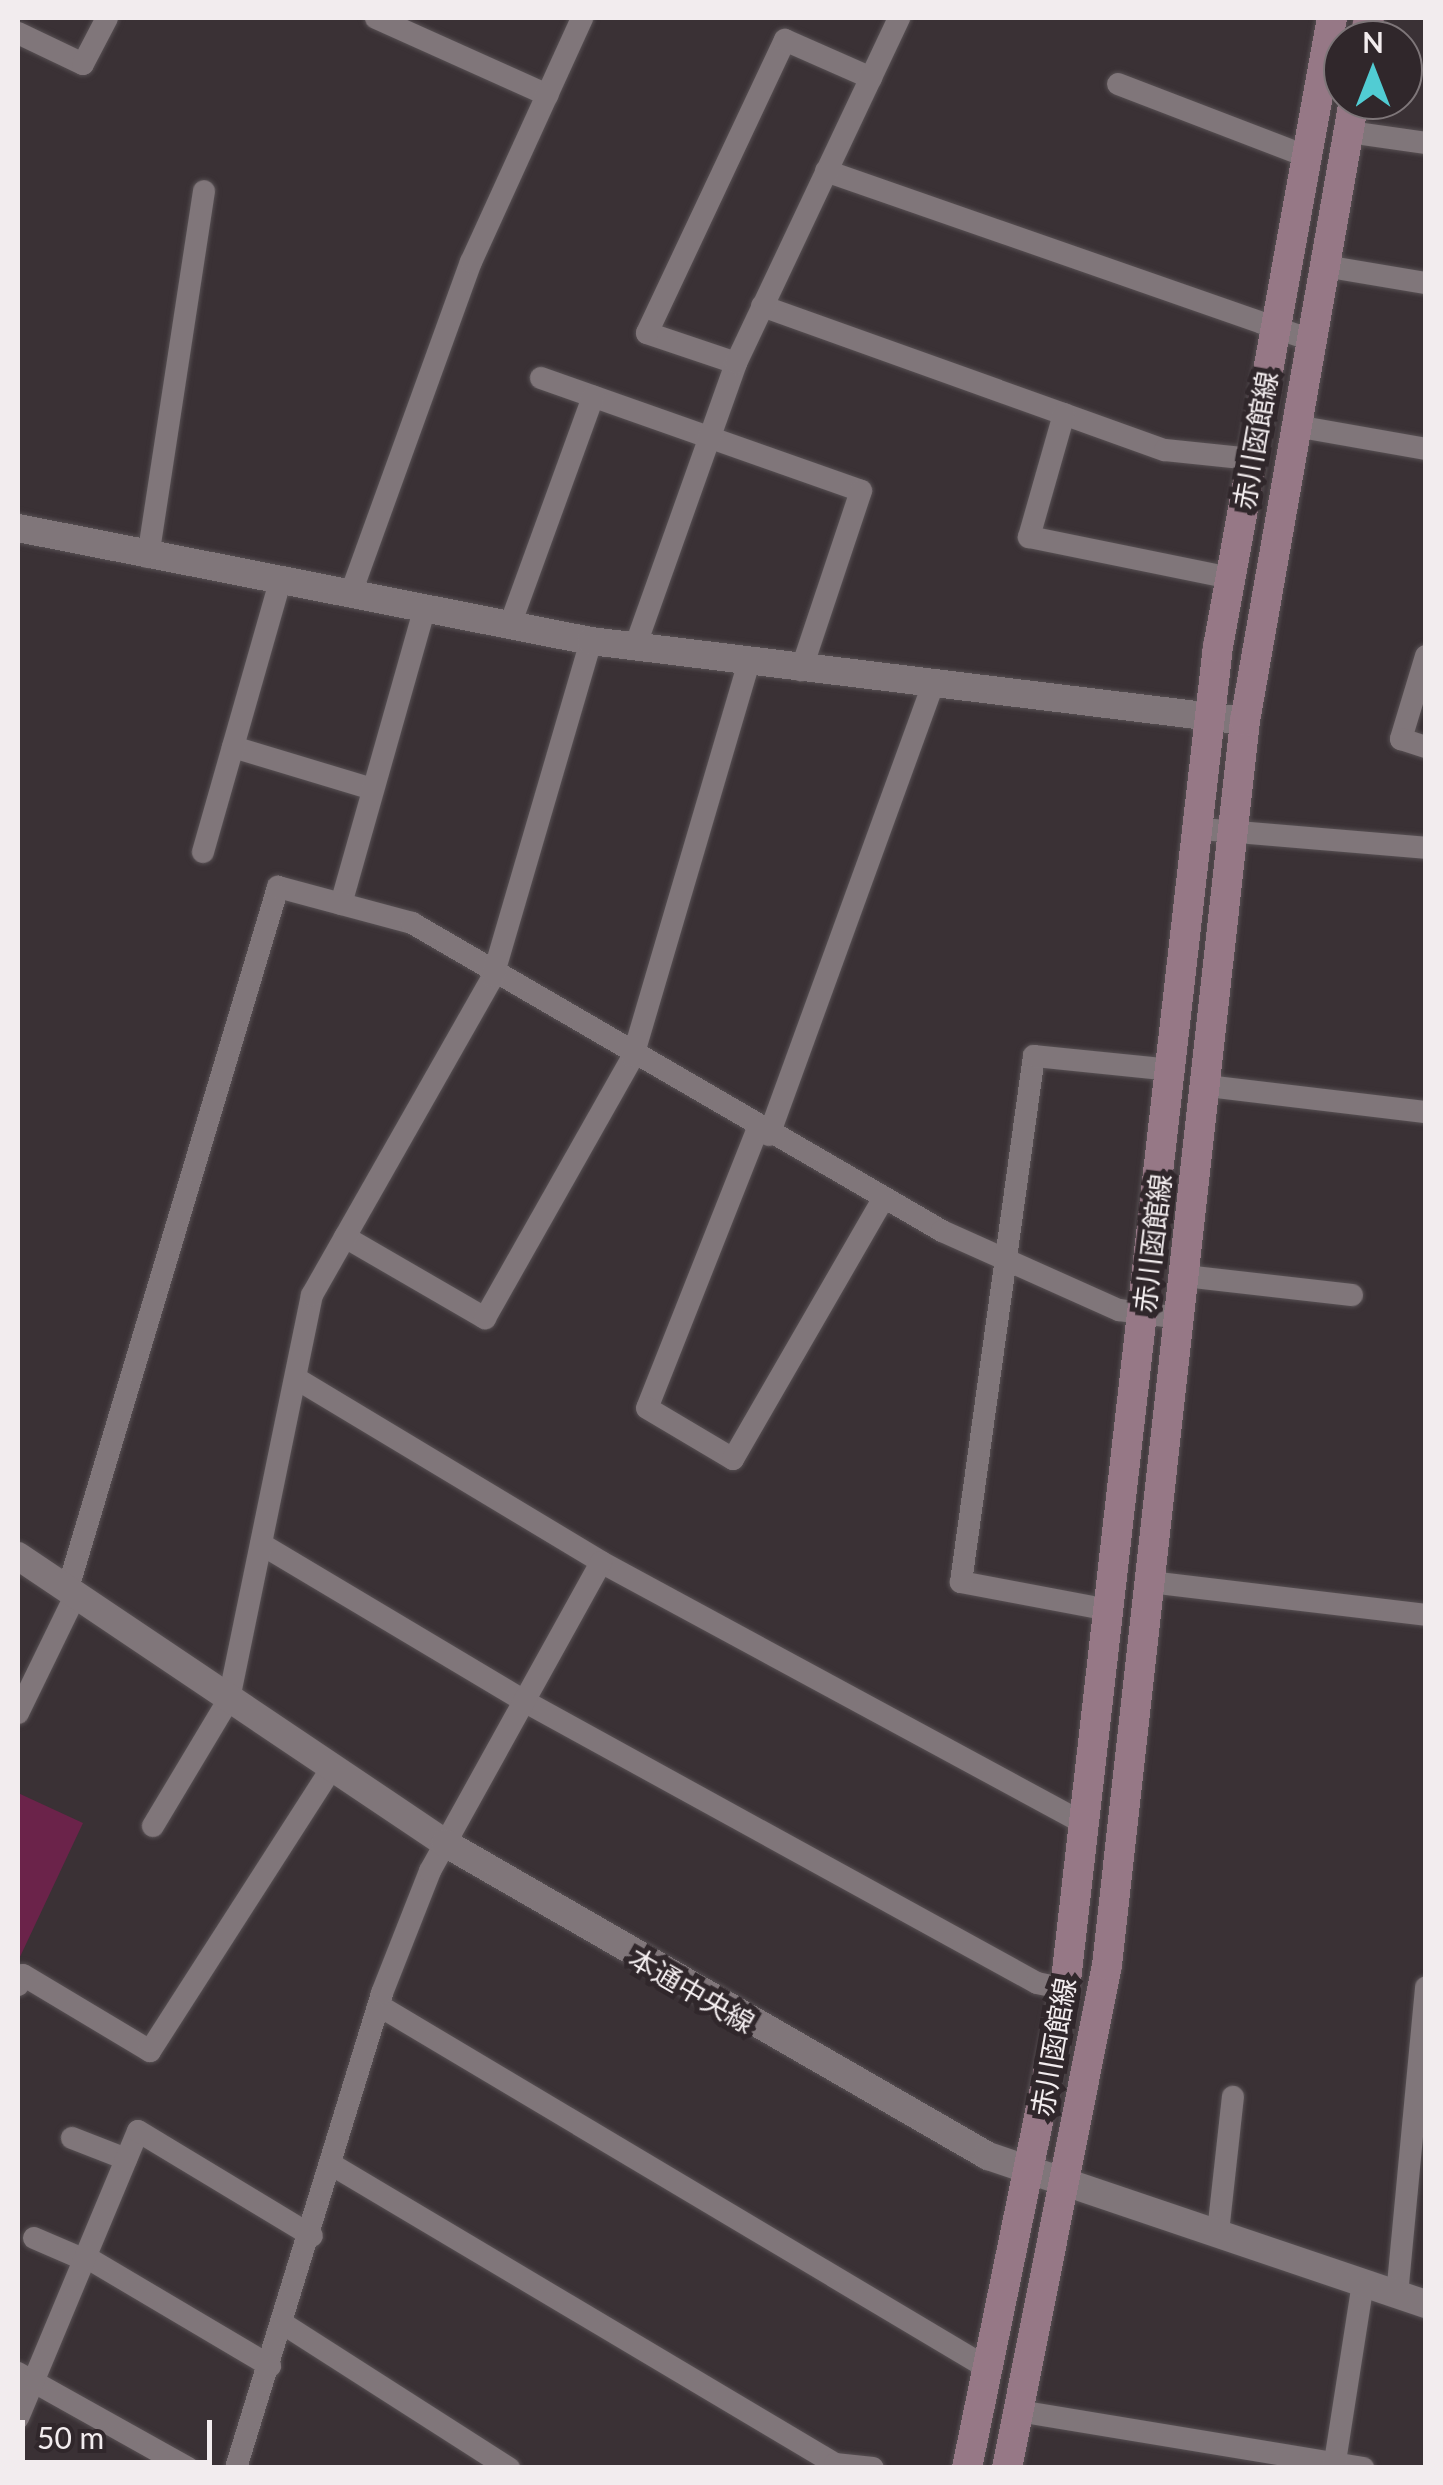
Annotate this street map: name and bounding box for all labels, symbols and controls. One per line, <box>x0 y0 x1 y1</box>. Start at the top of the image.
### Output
north arrow <box>1323 20 1423 120</box>
text: N <box>1362 25 1384 59</box>
street label: 赤川函館線 <box>1226 368 1284 512</box>
street label: 赤川函館線 <box>1127 1171 1177 1315</box>
street label: 本通中央線 <box>623 1940 761 2040</box>
street label: 赤川函館線 <box>1024 1975 1082 2119</box>
scale bar <box>25 2400 218 2462</box>
text: 50 m <box>37 2419 104 2455</box>

